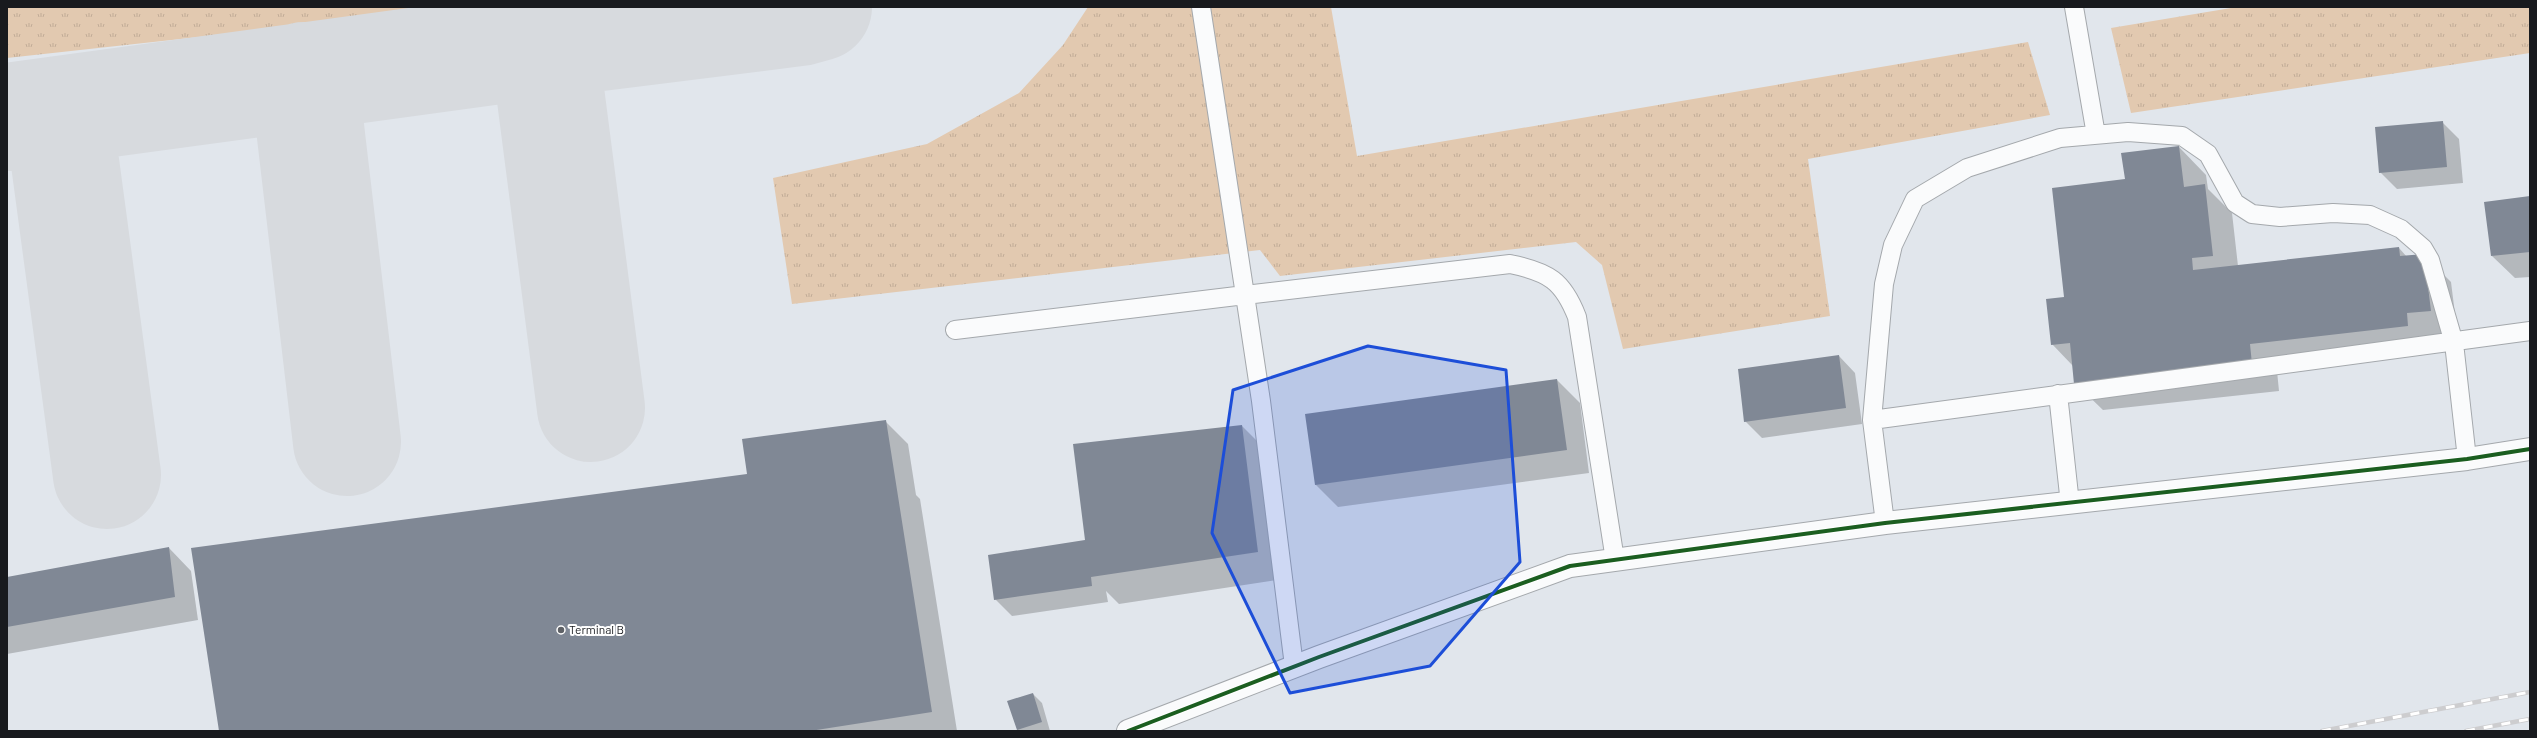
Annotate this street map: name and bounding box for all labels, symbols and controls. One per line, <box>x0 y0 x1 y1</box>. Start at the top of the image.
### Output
place label: Terminal B <box>569 622 624 636</box>
marker: Terminal B <box>556 625 566 635</box>

